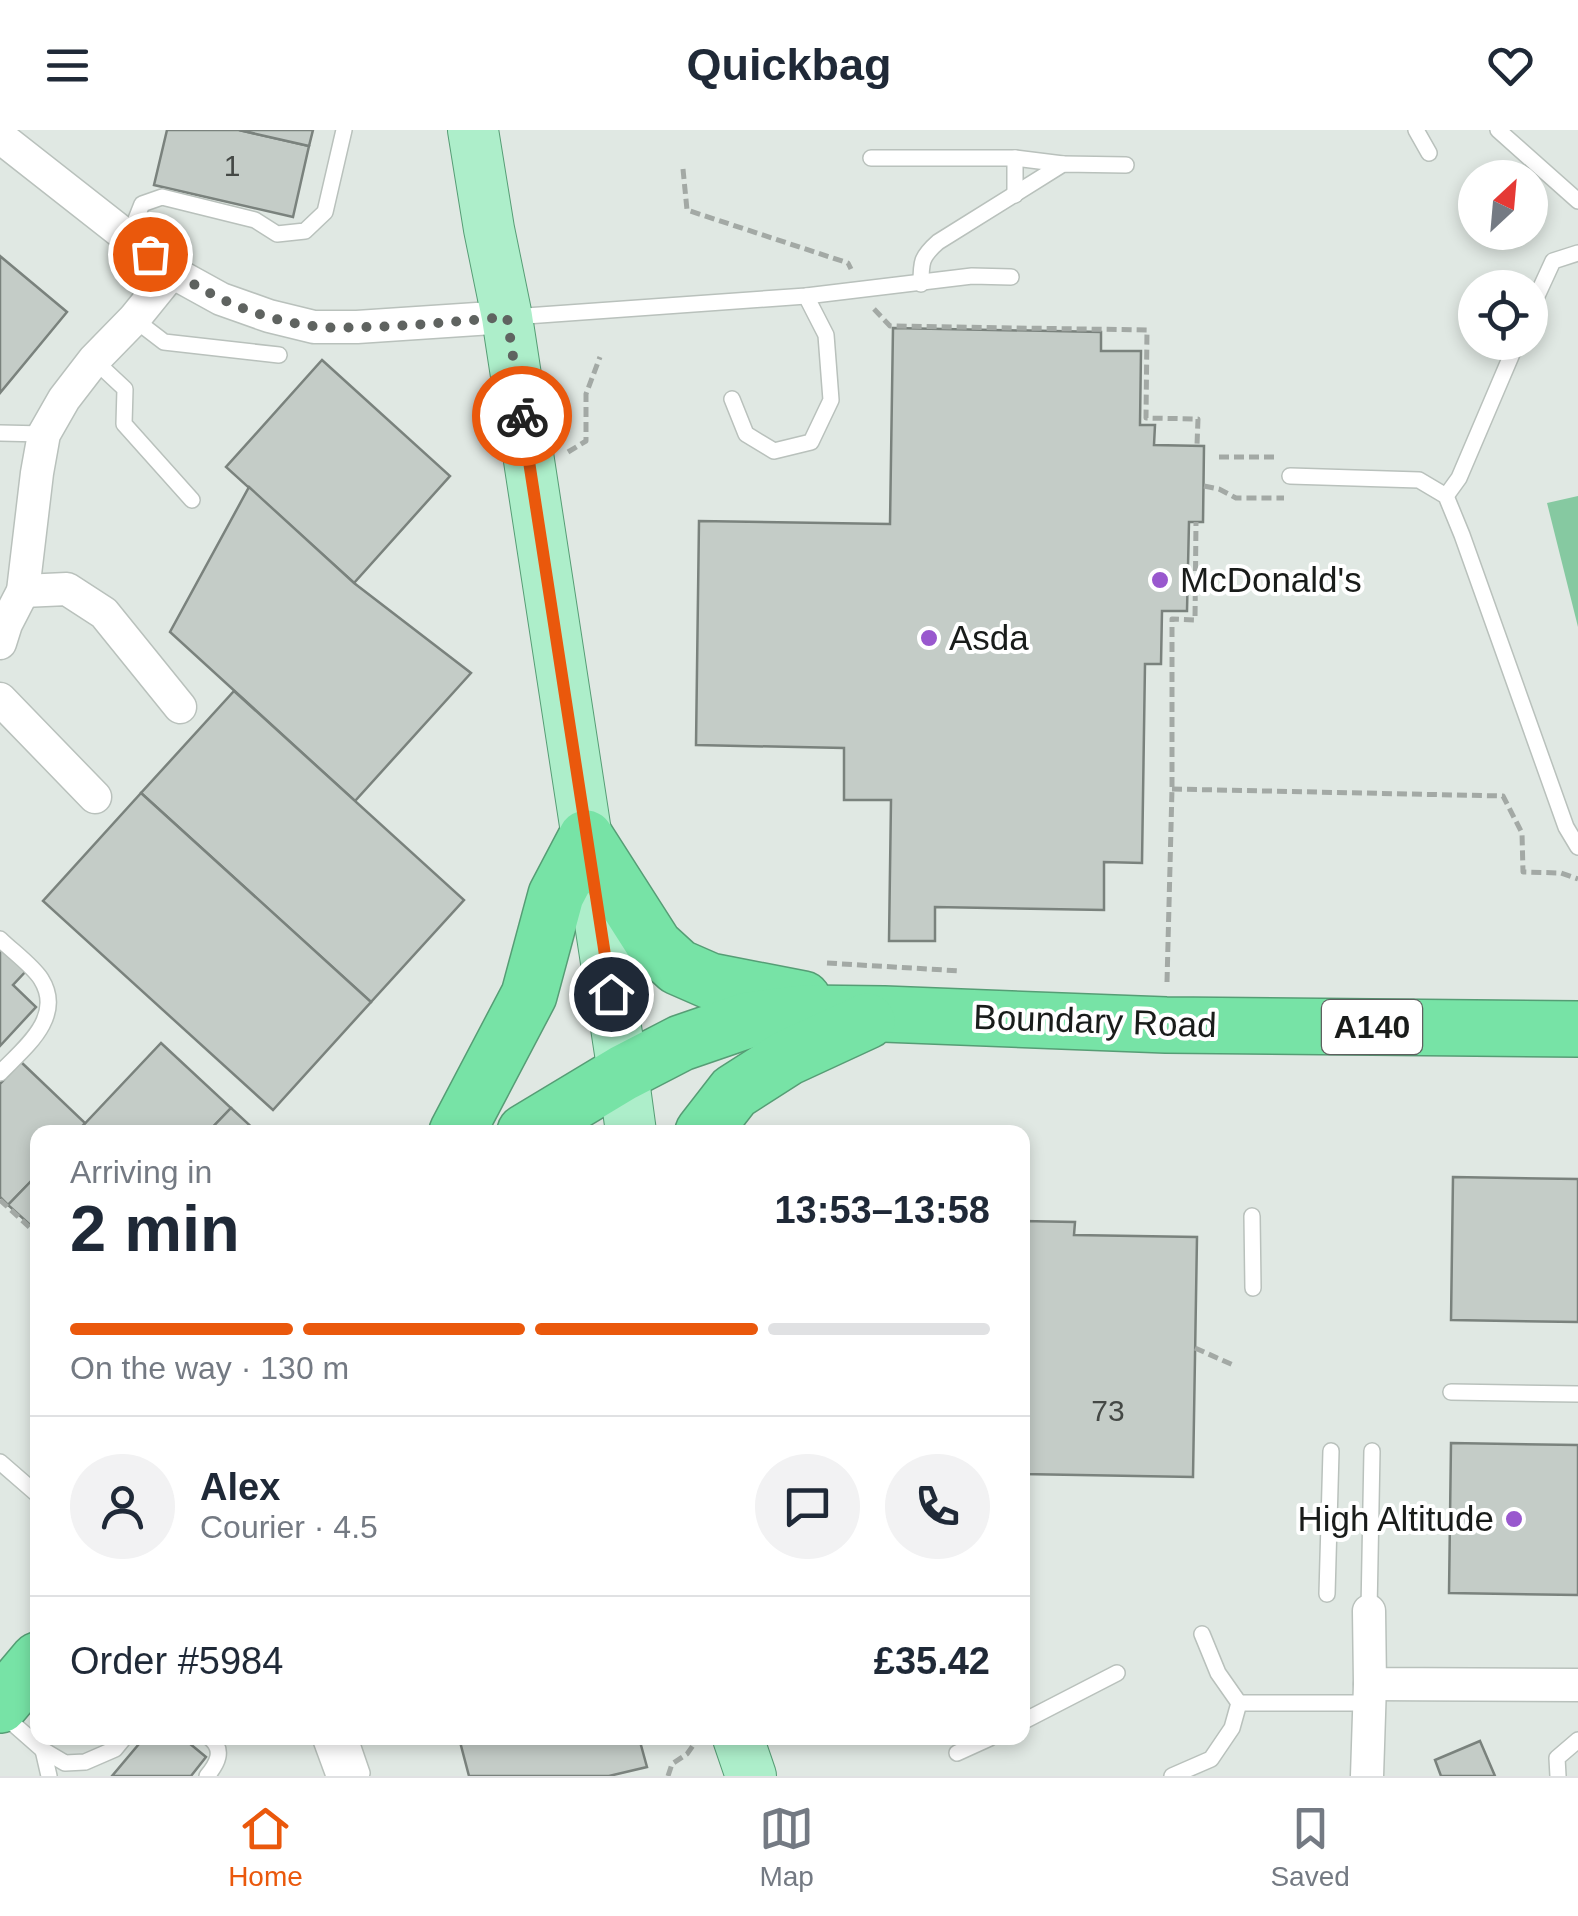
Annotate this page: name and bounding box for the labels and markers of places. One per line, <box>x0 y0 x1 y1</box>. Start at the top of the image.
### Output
pin <box>108 212 193 297</box>
place label: McDonald's <box>1180 560 1362 599</box>
marker: McDonald's <box>1149 569 1171 591</box>
place label: Asda <box>949 618 1029 657</box>
marker: Asda <box>918 627 940 649</box>
pin <box>569 952 654 1037</box>
place label: High Altitude <box>1297 1499 1494 1538</box>
marker: High Altitude <box>1503 1508 1525 1530</box>

